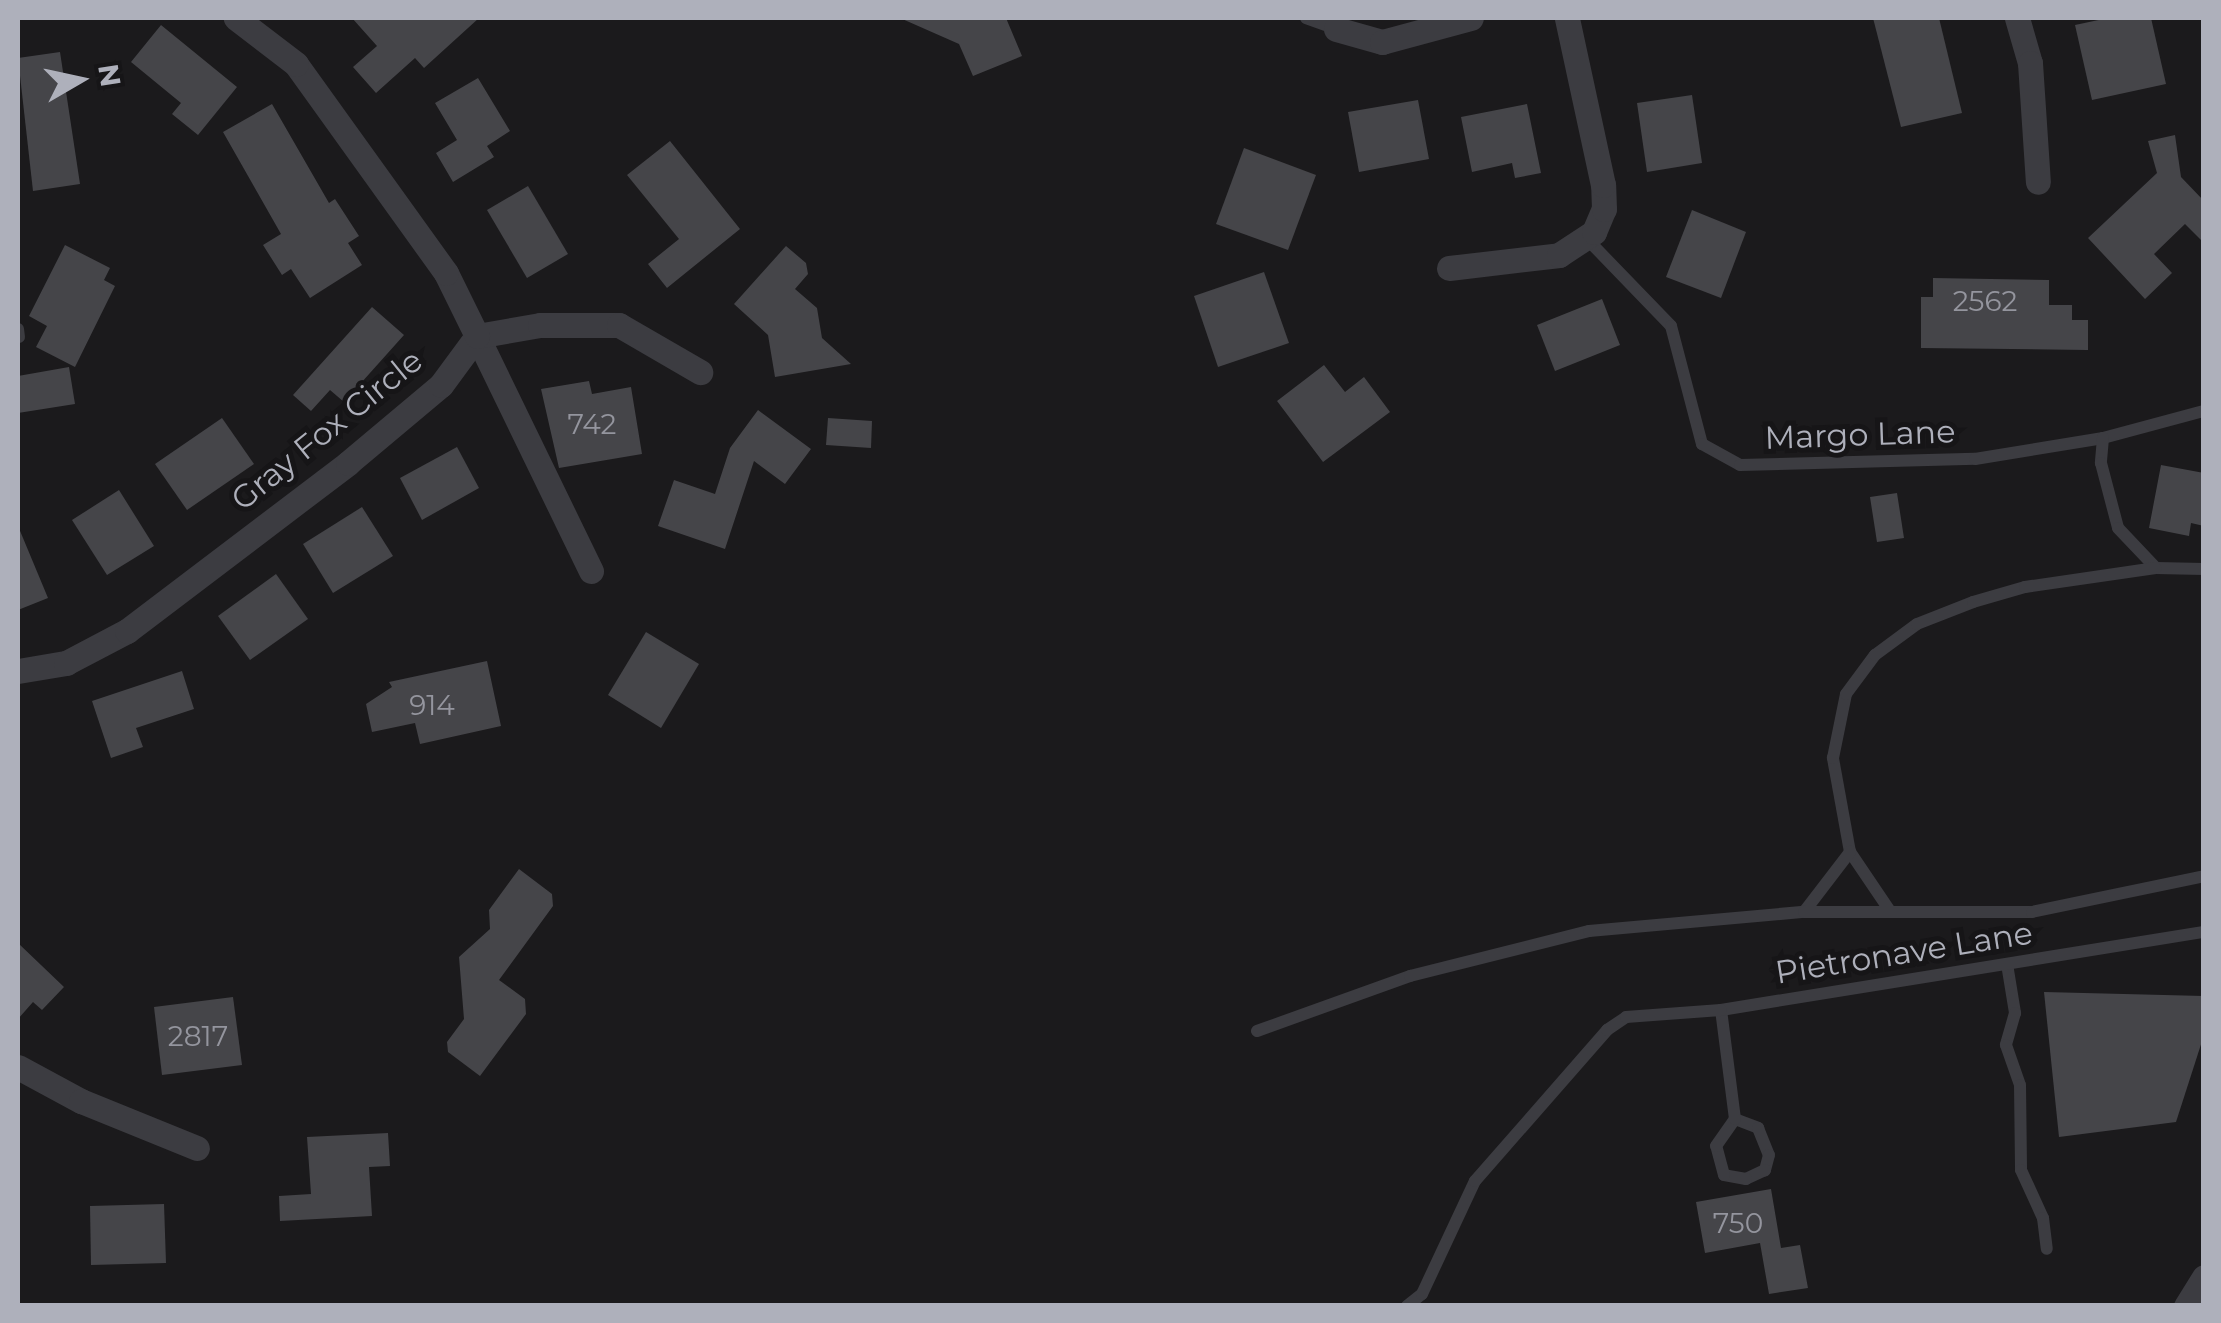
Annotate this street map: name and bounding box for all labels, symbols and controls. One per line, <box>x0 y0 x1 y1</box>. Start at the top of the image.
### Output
north arrow <box>30 30 130 130</box>
text: N <box>91 61 128 89</box>
house number: 2562 <box>1953 284 2017 318</box>
street label: Gray Fox Circle <box>224 341 430 519</box>
house number: 742 <box>567 407 617 441</box>
street label: Margo Lane <box>1764 412 1956 458</box>
house number: 914 <box>409 688 455 722</box>
street label: Pietronave Lane <box>1773 914 2035 992</box>
house number: 2817 <box>168 1019 228 1053</box>
house number: 750 <box>1713 1206 1763 1240</box>

